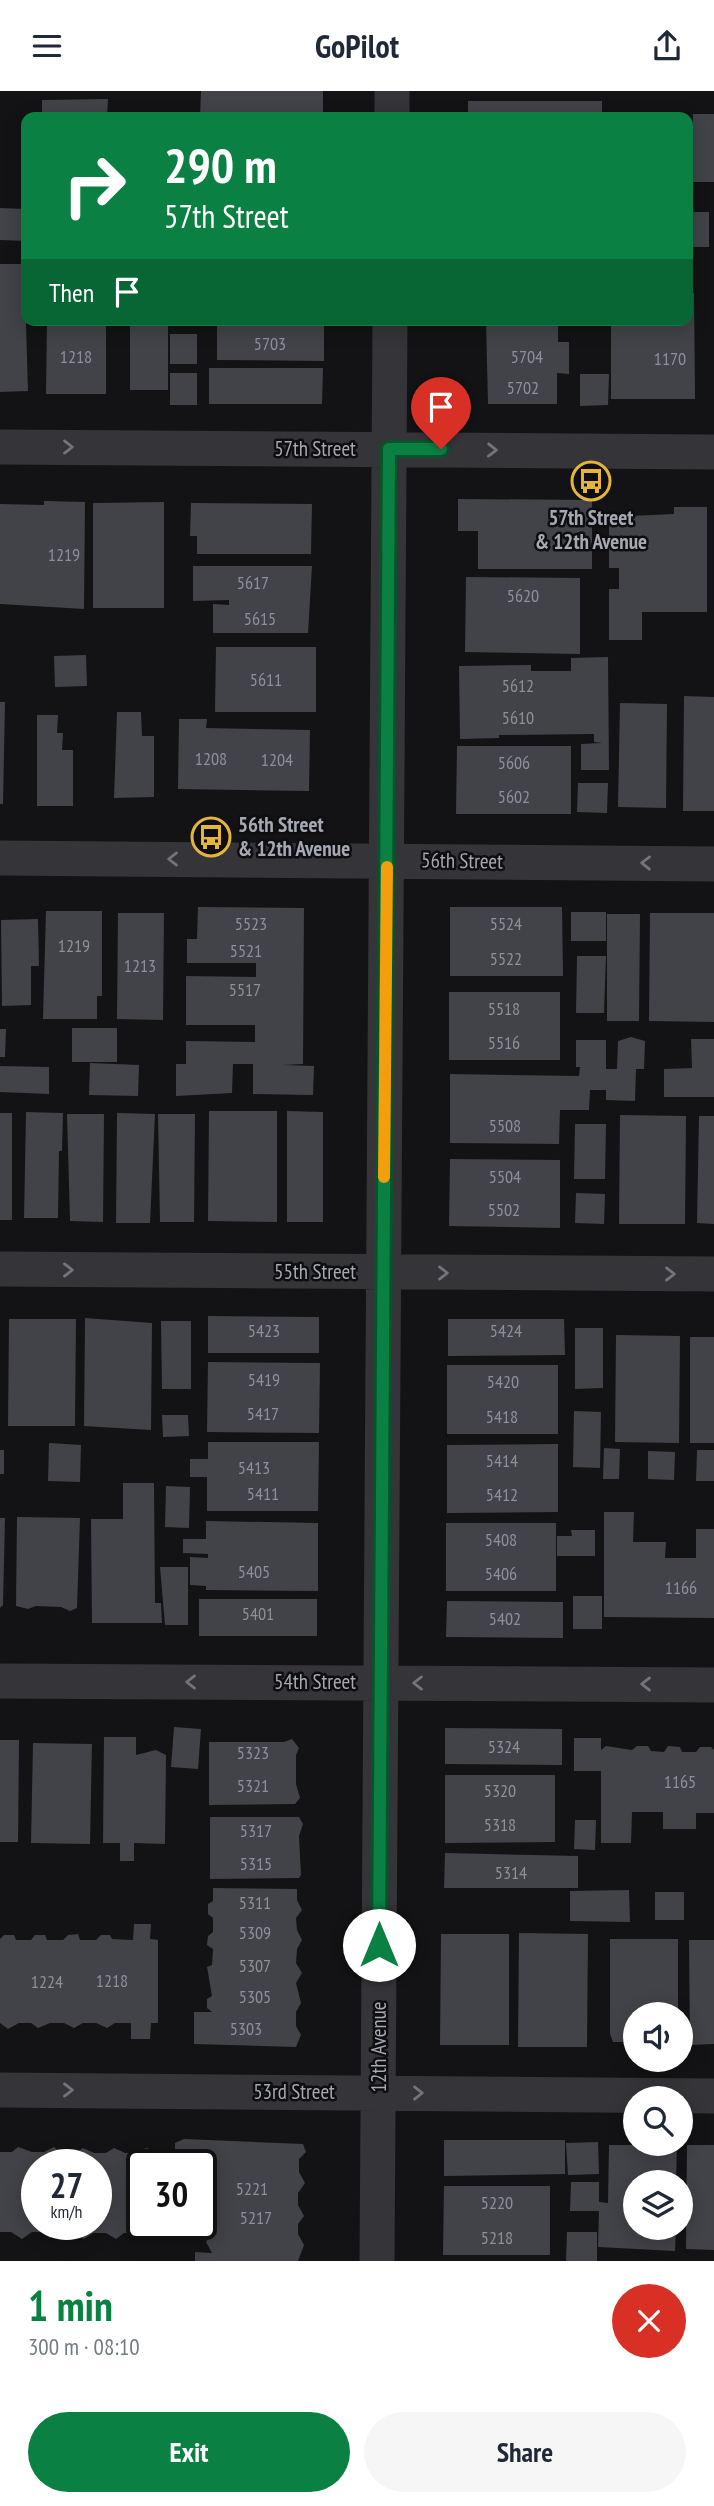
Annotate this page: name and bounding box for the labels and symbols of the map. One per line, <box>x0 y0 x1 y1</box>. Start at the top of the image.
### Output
house number: 5703 <box>254 332 286 355</box>
house number: 1218 <box>60 345 92 368</box>
house number: 5704 <box>511 345 543 368</box>
house number: 1170 <box>654 347 686 370</box>
house number: 5702 <box>507 376 539 399</box>
pin <box>411 377 471 449</box>
street label: 57th Street <box>274 435 356 462</box>
one-way arrow <box>63 439 74 455</box>
one-way arrow <box>487 442 497 458</box>
bus stop icon: 57th Street & 12th Avenue <box>570 460 612 502</box>
place label: 57th Street & 12th Avenue <box>535 504 647 555</box>
house number: 1219 <box>48 543 80 566</box>
house number: 5617 <box>237 571 269 594</box>
house number: 5620 <box>507 584 539 607</box>
house number: 5615 <box>244 607 276 630</box>
house number: 5611 <box>250 668 282 691</box>
house number: 5612 <box>502 674 534 697</box>
house number: 5610 <box>502 706 534 729</box>
house number: 1208 <box>195 747 227 770</box>
house number: 1204 <box>261 748 293 771</box>
house number: 5606 <box>498 751 530 774</box>
house number: 5602 <box>498 785 530 808</box>
place label: 56th Street & 12th Avenue <box>238 811 350 862</box>
bus stop icon: 56th Street & 12th Avenue <box>190 816 232 858</box>
street label: 56th Street <box>421 846 503 875</box>
one-way arrow <box>168 851 178 867</box>
one-way arrow <box>640 855 651 871</box>
house number: 5523 <box>235 912 267 935</box>
house number: 5524 <box>490 912 522 935</box>
house number: 1219 <box>58 934 90 957</box>
house number: 5521 <box>230 939 262 962</box>
house number: 5522 <box>490 947 522 970</box>
house number: 1213 <box>124 954 156 977</box>
house number: 5517 <box>229 978 261 1001</box>
house number: 5518 <box>488 997 520 1020</box>
house number: 5516 <box>488 1031 520 1054</box>
house number: 5508 <box>489 1114 521 1137</box>
house number: 5504 <box>489 1165 521 1188</box>
house number: 5502 <box>488 1198 520 1221</box>
street label: 55th Street <box>274 1258 356 1285</box>
one-way arrow <box>63 1262 74 1277</box>
one-way arrow <box>437 1265 448 1280</box>
one-way arrow <box>665 1266 676 1282</box>
house number: 5423 <box>248 1319 280 1342</box>
house number: 5424 <box>490 1319 522 1342</box>
house number: 5419 <box>248 1368 280 1391</box>
house number: 5420 <box>487 1370 519 1393</box>
house number: 5417 <box>247 1402 279 1425</box>
house number: 5418 <box>486 1405 518 1428</box>
house number: 5414 <box>486 1449 518 1472</box>
house number: 5413 <box>238 1456 270 1479</box>
house number: 5411 <box>247 1482 279 1505</box>
house number: 5412 <box>486 1483 518 1506</box>
house number: 5408 <box>485 1528 517 1551</box>
house number: 5405 <box>238 1560 270 1583</box>
house number: 5406 <box>485 1562 517 1585</box>
house number: 1166 <box>665 1576 697 1599</box>
house number: 5401 <box>242 1602 274 1625</box>
house number: 5402 <box>489 1607 521 1630</box>
street label: 54th Street <box>274 1668 356 1695</box>
one-way arrow <box>185 1674 196 1690</box>
one-way arrow <box>413 1675 423 1691</box>
one-way arrow <box>640 1676 651 1692</box>
house number: 5324 <box>488 1735 520 1758</box>
house number: 5323 <box>237 1741 269 1764</box>
house number: 1165 <box>664 1770 696 1793</box>
house number: 5321 <box>237 1774 269 1797</box>
house number: 5320 <box>484 1779 516 1802</box>
house number: 5318 <box>484 1813 516 1836</box>
house number: 5317 <box>240 1819 272 1842</box>
house number: 5315 <box>240 1852 272 1875</box>
house number: 5314 <box>495 1861 527 1884</box>
house number: 5311 <box>239 1891 271 1914</box>
position arrow <box>342 1908 416 1982</box>
house number: 5309 <box>239 1921 271 1944</box>
house number: 5307 <box>239 1954 271 1977</box>
house number: 1218 <box>96 1969 128 1992</box>
house number: 1224 <box>31 1970 63 1993</box>
house number: 5305 <box>239 1985 271 2008</box>
street label: 12th Avenue <box>365 2002 392 2092</box>
house number: 5303 <box>230 2017 262 2040</box>
street label: 53rd Street <box>253 2078 335 2105</box>
one-way arrow <box>63 2082 74 2098</box>
one-way arrow <box>413 2085 424 2101</box>
speed limit sign: 30 <box>126 2149 217 2240</box>
house number: 5221 <box>236 2177 268 2200</box>
house number: 5220 <box>481 2191 513 2214</box>
house number: 5217 <box>240 2206 272 2229</box>
house number: 5218 <box>481 2226 513 2249</box>

